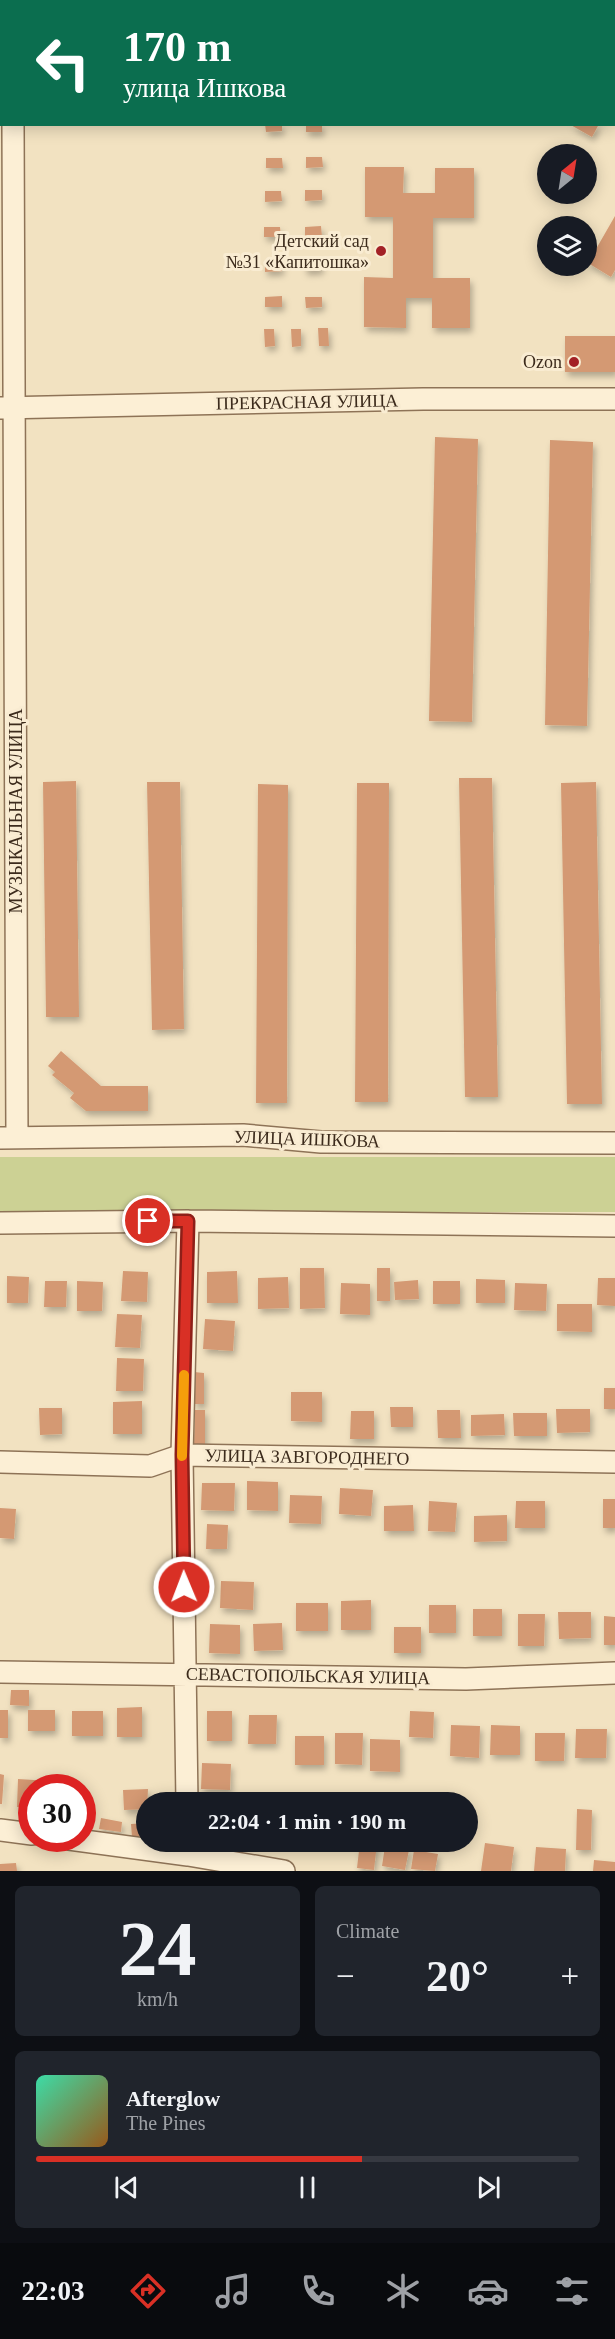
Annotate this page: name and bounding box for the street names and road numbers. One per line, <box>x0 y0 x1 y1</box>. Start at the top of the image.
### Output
street label: ПРЕКРАСНАЯ УЛИЦА <box>216 390 398 414</box>
street label: МУЗЫКАЛЬНАЯ УЛИЦА <box>6 708 26 914</box>
street label: УЛИЦА ИШКОВА <box>234 1126 380 1152</box>
street label: УЛИЦА ЗАВГОРОДНЕГО <box>204 1445 410 1469</box>
street label: СЕВАСТОПОЛЬСКАЯ УЛИЦА <box>186 1664 430 1688</box>

